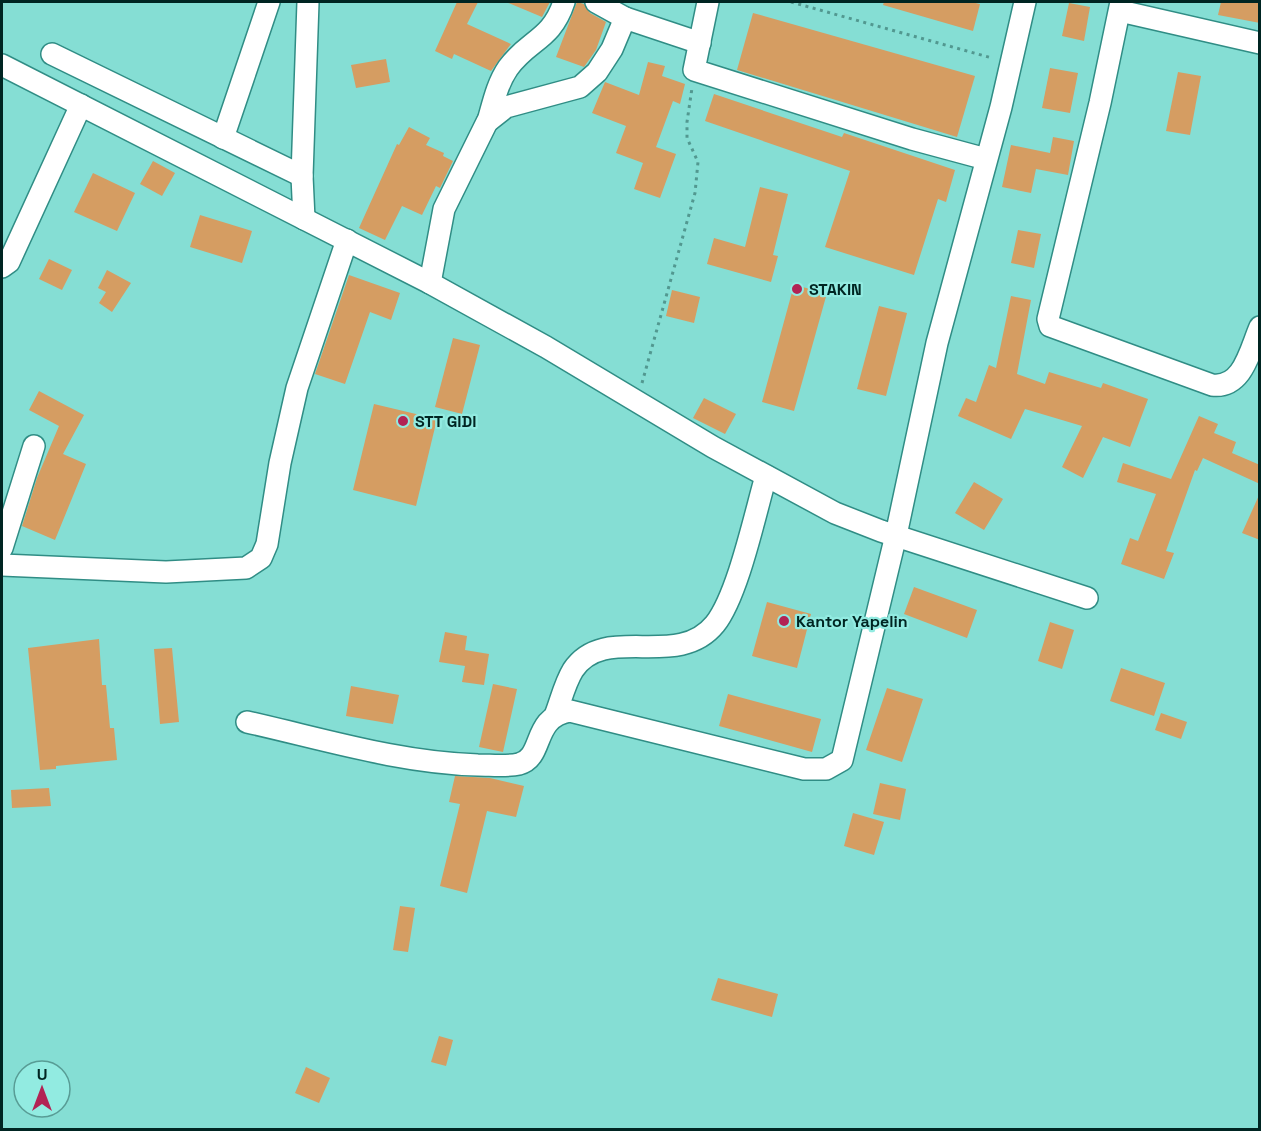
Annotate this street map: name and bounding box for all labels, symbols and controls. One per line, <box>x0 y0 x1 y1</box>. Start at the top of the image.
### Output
place label: STAKIN <box>809 279 862 300</box>
marker: STAKIN <box>790 282 804 296</box>
place label: STT GIDI <box>415 411 476 432</box>
marker: STT GIDI <box>396 414 410 428</box>
place label: Kantor Yapelin <box>796 611 908 632</box>
marker: Kantor Yapelin <box>777 614 791 628</box>
north arrow <box>12 1059 72 1119</box>
text: U <box>37 1064 47 1085</box>

